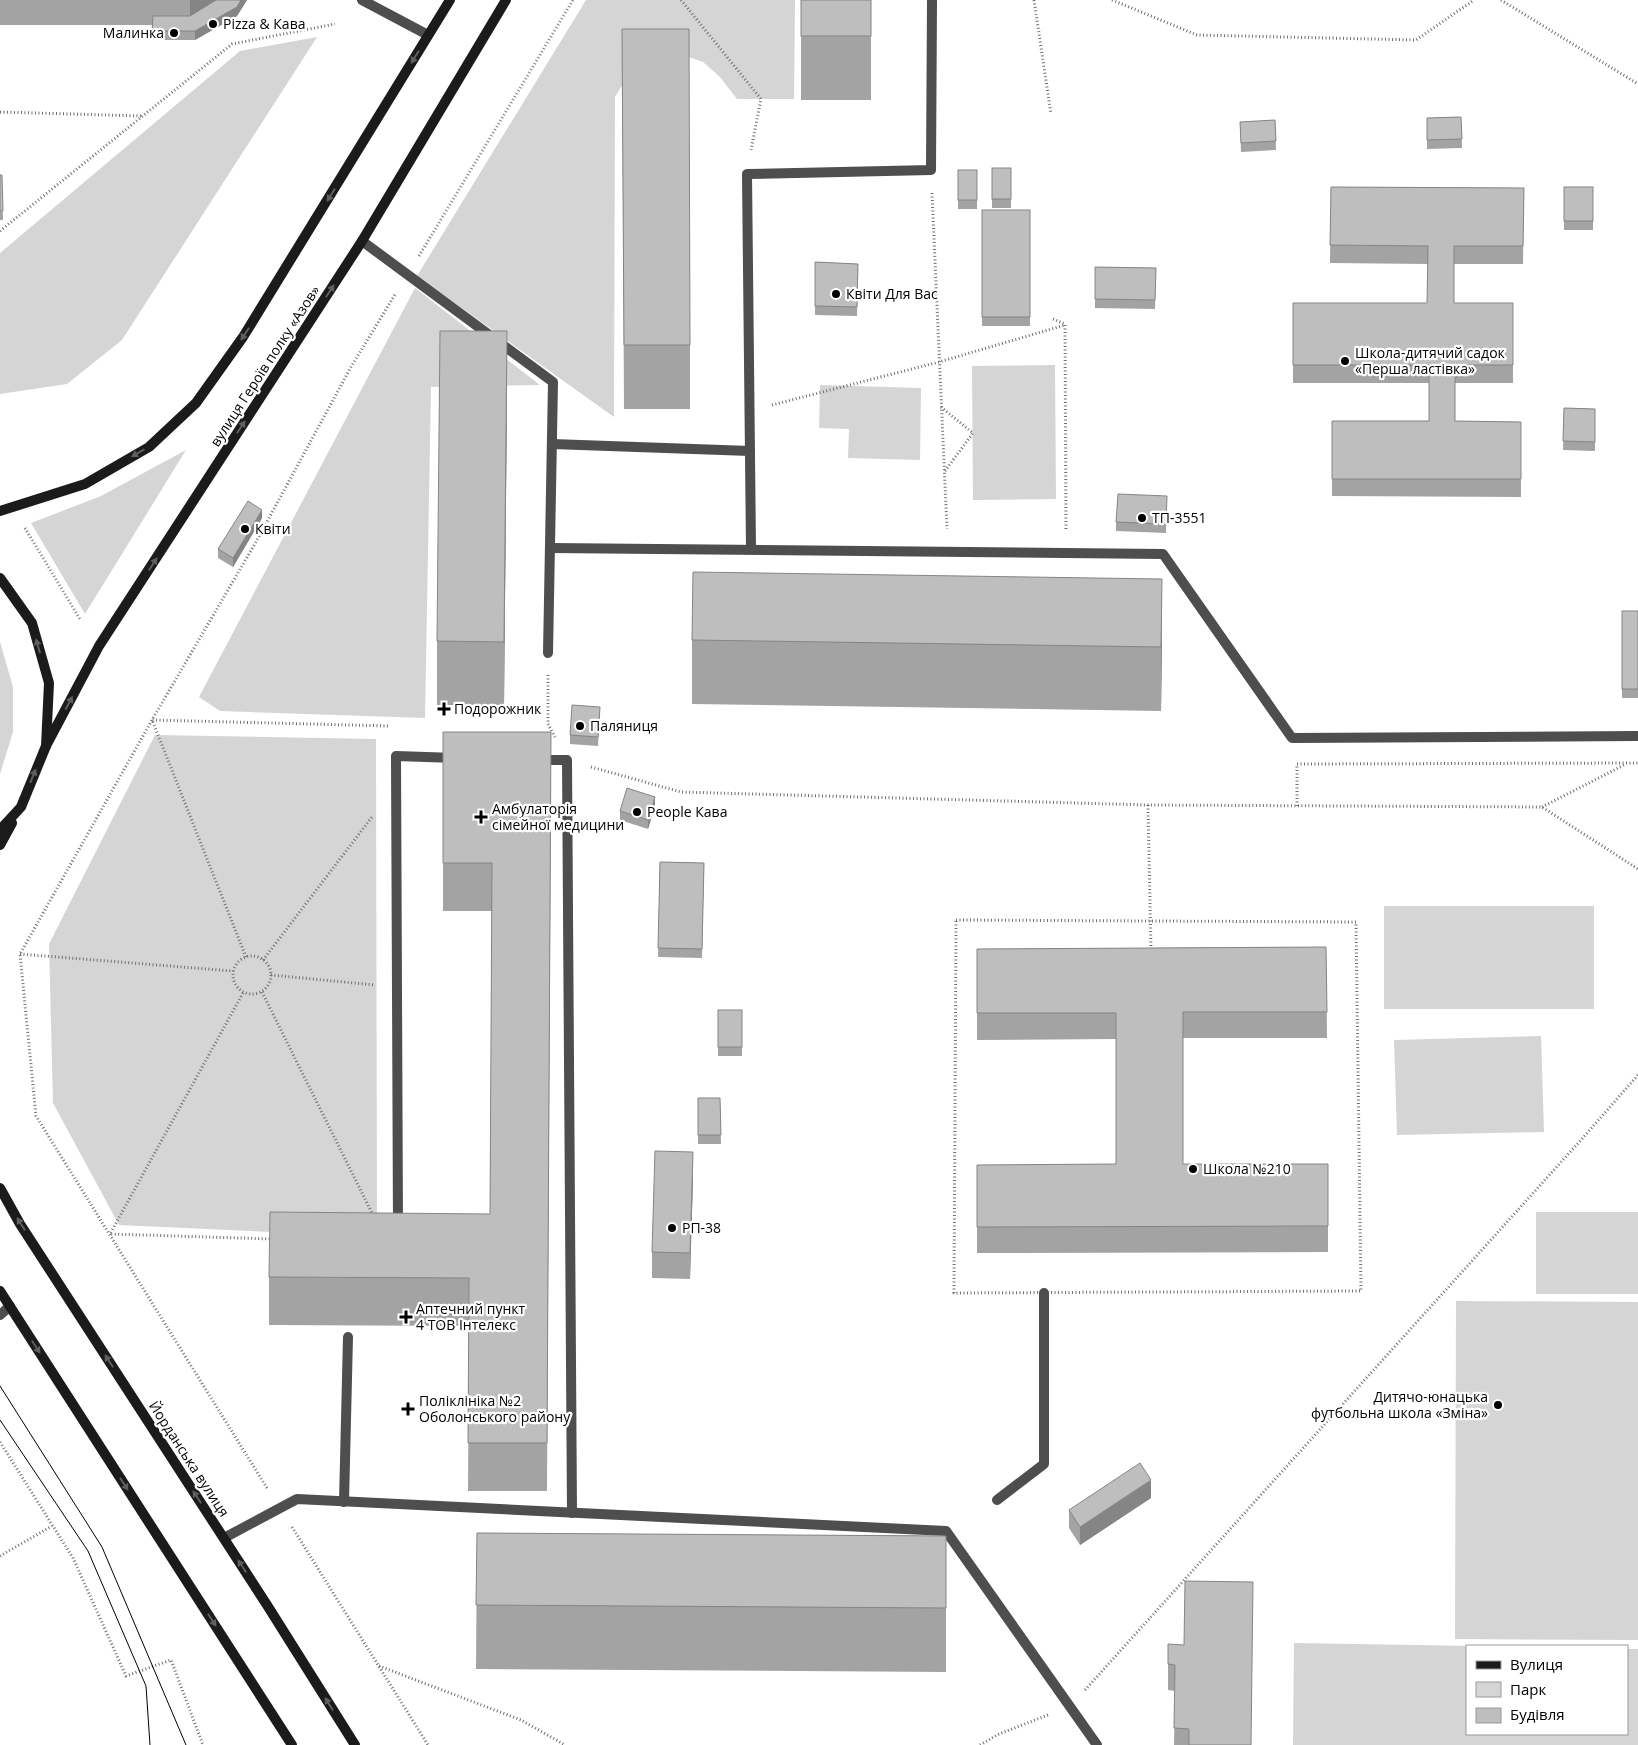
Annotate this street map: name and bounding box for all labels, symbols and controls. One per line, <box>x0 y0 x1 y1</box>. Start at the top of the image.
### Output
place label: Pizza & Кава <box>223 14 305 33</box>
marker: Pizza & Кава <box>207 18 219 30</box>
place label: Малинка <box>103 23 164 42</box>
marker: Малинка <box>168 27 180 39</box>
one-way arrow <box>411 50 420 63</box>
one-way arrow <box>326 189 335 202</box>
street label: вулиця Героїв полку «Азов» <box>205 281 324 450</box>
one-way arrow <box>325 284 334 298</box>
place label: Квіти Для Вас <box>846 284 938 303</box>
marker: Квіти Для Вас <box>830 288 842 300</box>
one-way arrow <box>241 327 250 340</box>
place label: Школа-дитячий садок «Перша ластівка» <box>1355 343 1506 378</box>
marker: Школа-дитячий садок «Перша ластівка» <box>1339 355 1351 367</box>
one-way arrow <box>236 421 246 434</box>
one-way arrow <box>131 449 144 458</box>
place label: ТП-3551 <box>1152 508 1206 527</box>
marker: ТП-3551 <box>1136 512 1148 524</box>
place label: Квіти <box>255 519 291 538</box>
marker: Квіти <box>239 523 251 535</box>
one-way arrow <box>148 557 158 570</box>
one-way arrow <box>34 638 42 653</box>
one-way arrow <box>65 696 73 710</box>
place label: Подорожник <box>454 699 542 718</box>
marker: Подорожник <box>438 703 450 715</box>
place label: Паляниця <box>590 716 658 735</box>
marker: Паляниця <box>574 720 586 732</box>
one-way arrow <box>30 769 38 783</box>
place label: Амбулаторія сімейної медицини <box>492 799 624 834</box>
place label: People Кава <box>647 802 727 821</box>
marker: People Кава <box>631 806 643 818</box>
marker: Амбулаторія сімейної медицини <box>474 810 488 824</box>
place label: Школа №210 <box>1203 1159 1291 1178</box>
marker: Школа №210 <box>1187 1163 1199 1175</box>
one-way arrow <box>16 1217 25 1230</box>
place label: РП-38 <box>682 1218 721 1237</box>
marker: РП-38 <box>666 1222 678 1234</box>
place label: Аптечний пункт 4 ТОВ Інтелекс <box>416 1299 526 1334</box>
marker: Аптечний пункт 4 ТОВ Інтелекс <box>400 1311 412 1323</box>
one-way arrow <box>31 1340 41 1354</box>
one-way arrow <box>104 1354 114 1367</box>
place label: Дитячо-юнацька футбольна школа «Зміна» <box>1311 1387 1488 1422</box>
place label: Поліклініка №2 Оболонського району <box>419 1391 571 1426</box>
street label: Йорданська вулиця <box>145 1397 234 1520</box>
marker: Дитячо-юнацька футбольна школа «Зміна» <box>1492 1399 1504 1411</box>
marker: Поліклініка №2 Оболонського району <box>401 1402 415 1416</box>
one-way arrow <box>119 1477 129 1490</box>
one-way arrow <box>192 1490 202 1504</box>
one-way arrow <box>237 1560 247 1573</box>
one-way arrow <box>207 1614 216 1627</box>
legend <box>1466 1645 1628 1735</box>
text: Вулиця <box>1510 1654 1563 1674</box>
text: Парк <box>1510 1679 1546 1699</box>
one-way arrow <box>324 1697 333 1710</box>
text: Будівля <box>1510 1704 1565 1724</box>

